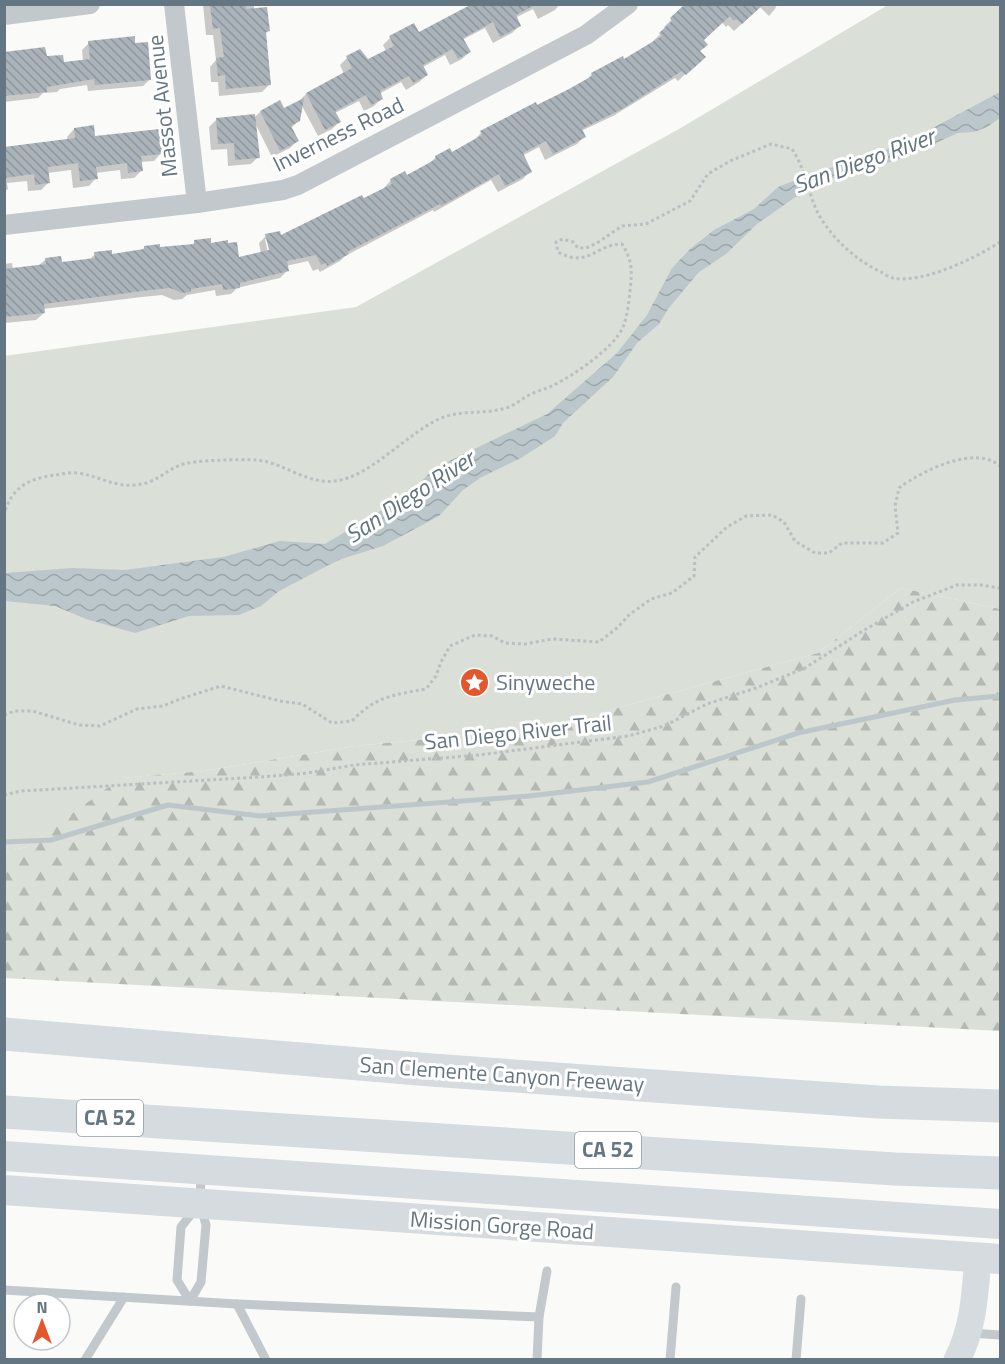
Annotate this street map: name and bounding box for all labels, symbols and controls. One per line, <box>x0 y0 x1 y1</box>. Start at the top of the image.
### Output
street label: Massot Avenue <box>138 33 186 179</box>
street label: Inverness Road <box>267 88 409 180</box>
water label: San Diego River <box>788 117 943 202</box>
water label: San Diego River <box>338 439 484 552</box>
place label: Sinyweche <box>496 665 595 699</box>
place icon: Sinyweche <box>459 666 491 698</box>
street label: San Diego River Trail <box>423 705 613 759</box>
street label: San Clemente Canyon Freeway <box>359 1047 646 1101</box>
road number: CA 52 <box>77 1100 143 1136</box>
road number: CA 52 <box>575 1132 641 1168</box>
street label: Mission Gorge Road <box>409 1202 595 1248</box>
north arrow <box>12 1292 72 1352</box>
text: N <box>36 1295 48 1319</box>

